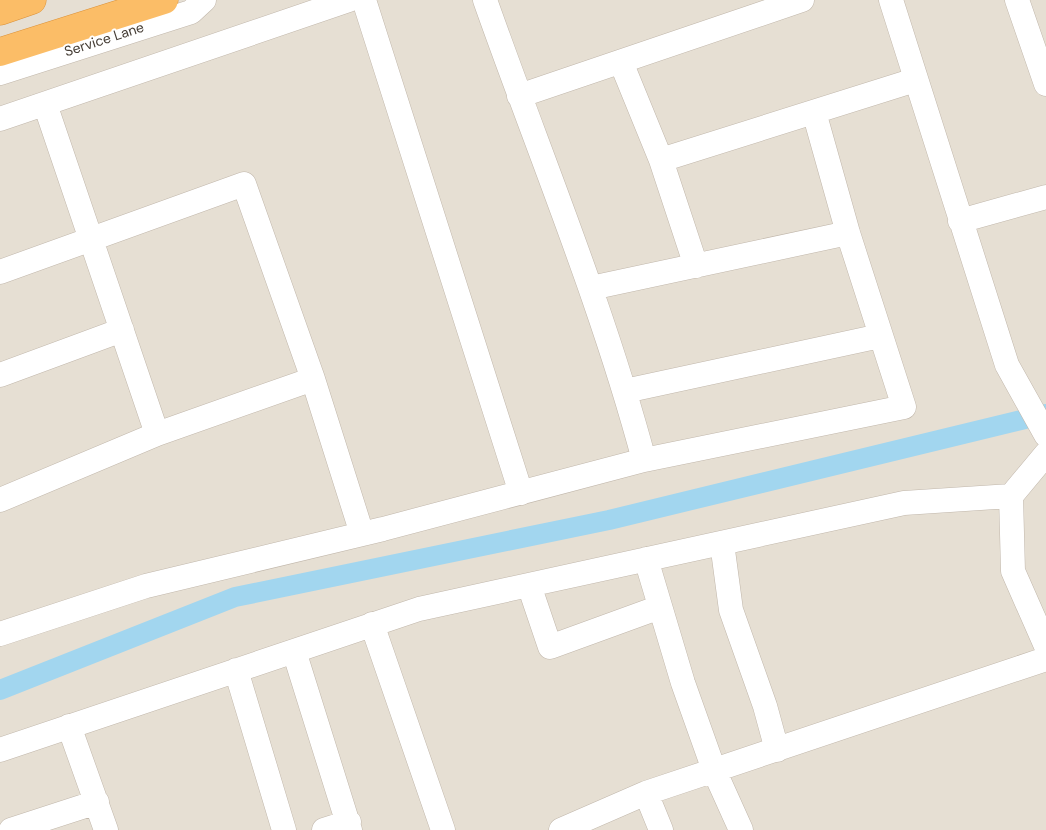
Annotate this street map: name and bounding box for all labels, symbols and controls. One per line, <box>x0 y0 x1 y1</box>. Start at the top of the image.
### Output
street label: Service Lane <box>62 18 146 60</box>

